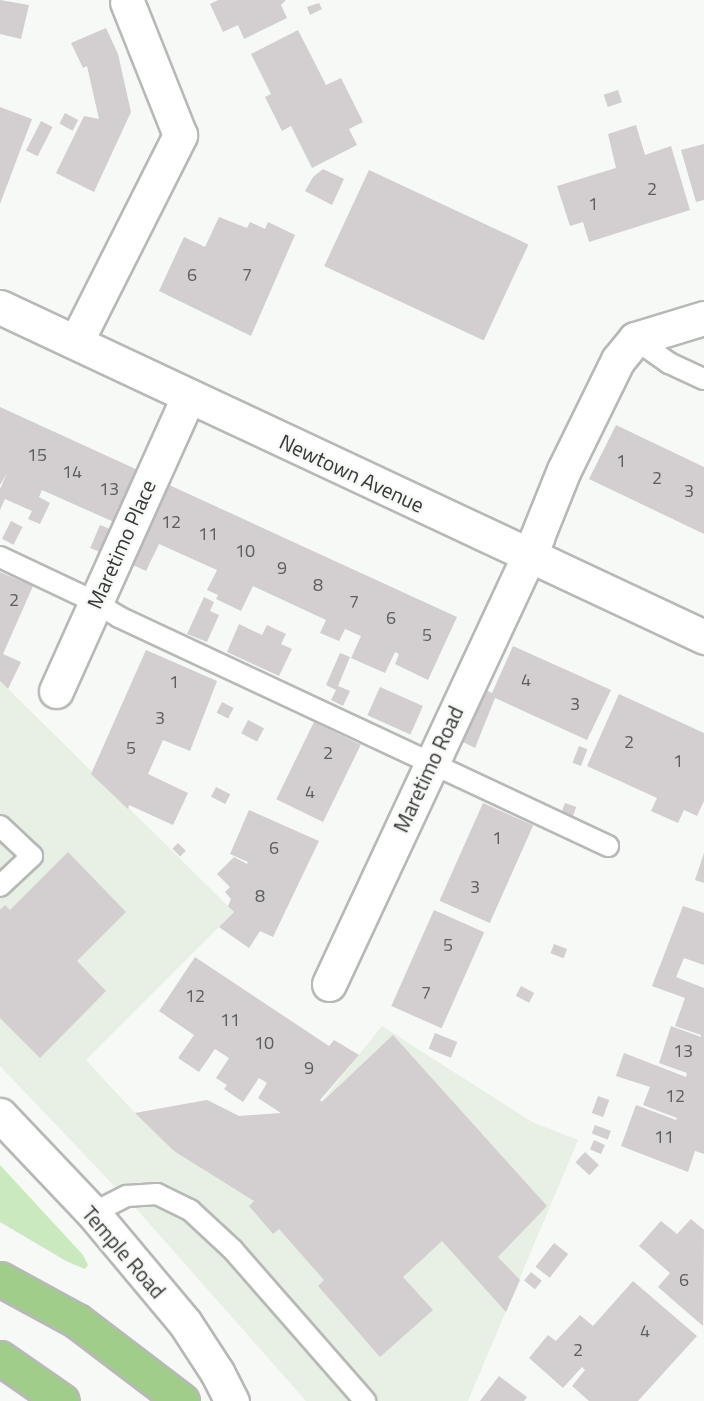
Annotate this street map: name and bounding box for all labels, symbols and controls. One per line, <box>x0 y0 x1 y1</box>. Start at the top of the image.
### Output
house number: 2 <box>647 178 657 200</box>
house number: 1 <box>588 193 598 215</box>
house number: 6 <box>187 264 197 286</box>
house number: 7 <box>242 264 252 286</box>
street label: Newtown Avenue <box>276 429 428 517</box>
house number: 15 <box>27 444 47 466</box>
house number: 1 <box>616 450 626 472</box>
house number: 14 <box>62 461 82 483</box>
house number: 2 <box>652 467 662 489</box>
street label: Maretimo Place <box>81 476 161 612</box>
house number: 13 <box>99 478 119 500</box>
house number: 3 <box>684 480 694 502</box>
house number: 12 <box>161 511 181 533</box>
house number: 11 <box>198 523 218 545</box>
house number: 10 <box>235 540 255 562</box>
house number: 9 <box>277 557 287 579</box>
house number: 8 <box>313 574 323 596</box>
house number: 2 <box>9 589 19 611</box>
house number: 7 <box>349 591 359 613</box>
house number: 6 <box>386 607 396 629</box>
house number: 5 <box>422 624 432 646</box>
house number: 4 <box>521 669 531 691</box>
house number: 1 <box>169 671 179 693</box>
house number: 3 <box>570 693 580 715</box>
street label: Maretimo Road <box>388 702 468 836</box>
house number: 3 <box>155 707 165 729</box>
house number: 2 <box>624 731 634 753</box>
house number: 5 <box>126 737 136 759</box>
house number: 2 <box>323 742 333 764</box>
house number: 1 <box>673 750 683 772</box>
house number: 4 <box>305 781 315 803</box>
house number: 1 <box>492 827 502 849</box>
house number: 6 <box>269 837 279 859</box>
house number: 3 <box>470 876 480 898</box>
house number: 8 <box>255 885 265 907</box>
house number: 5 <box>443 934 453 956</box>
house number: 7 <box>421 982 431 1004</box>
house number: 12 <box>185 985 205 1007</box>
house number: 11 <box>220 1009 240 1031</box>
house number: 10 <box>254 1032 274 1054</box>
house number: 13 <box>673 1040 693 1062</box>
house number: 9 <box>304 1057 314 1079</box>
house number: 12 <box>665 1085 685 1107</box>
house number: 11 <box>654 1126 674 1148</box>
street label: Temple Road <box>77 1201 171 1303</box>
house number: 6 <box>679 1269 689 1291</box>
house number: 4 <box>640 1320 650 1342</box>
house number: 2 <box>573 1339 583 1361</box>

